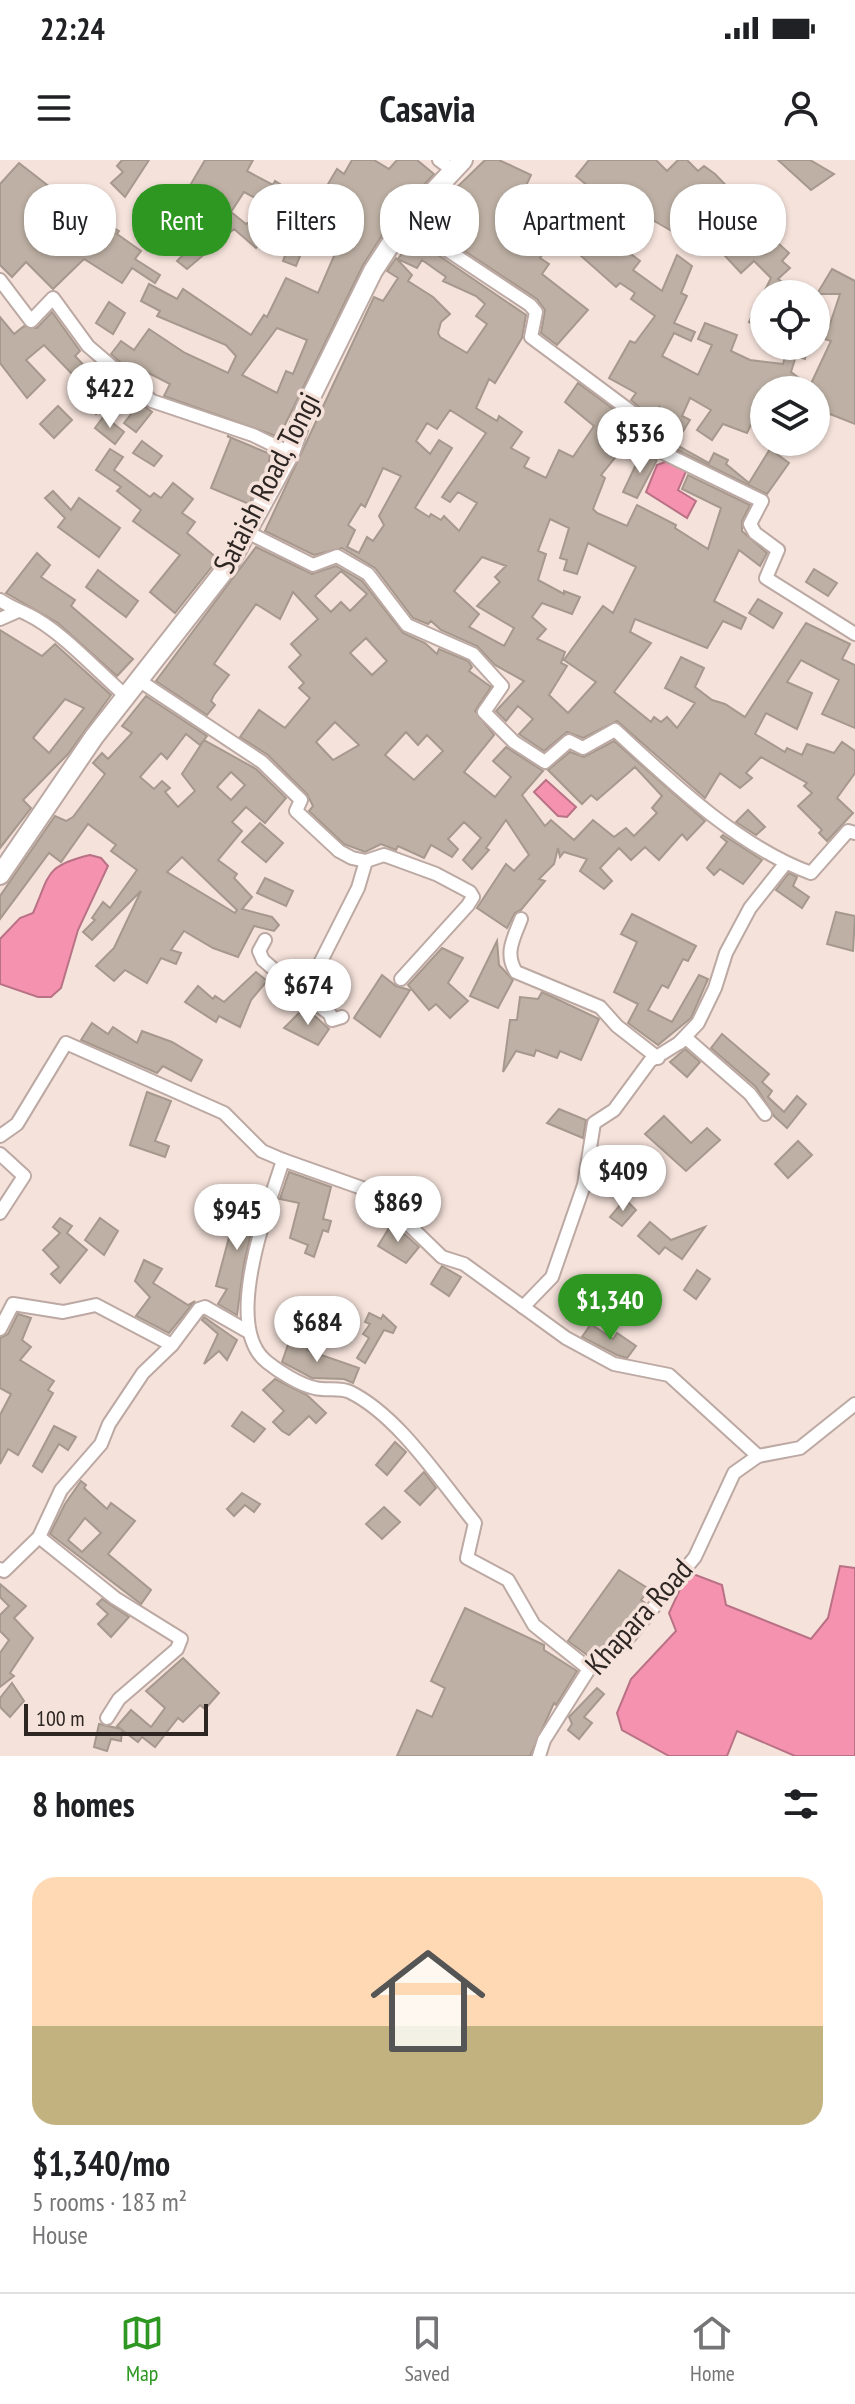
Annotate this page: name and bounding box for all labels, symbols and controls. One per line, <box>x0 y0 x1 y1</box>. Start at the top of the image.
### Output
text: 22:24 <box>40 9 105 48</box>
text: Casavia <box>380 85 475 132</box>
icon: menu <box>32 86 76 130</box>
icon: person <box>779 86 823 130</box>
chip: Buy <box>24 184 116 256</box>
chip: Rent <box>132 184 232 256</box>
chip: Filters <box>248 184 364 256</box>
chip: New <box>380 184 479 256</box>
chip: Apartment <box>495 184 654 256</box>
chip: House <box>670 184 786 256</box>
map controls <box>750 280 830 456</box>
button: locate <box>750 280 830 360</box>
pin: $422 <box>63 362 157 430</box>
text: $422 <box>85 371 135 404</box>
button: layers <box>750 376 830 456</box>
street label: Sataish Road, Tongi <box>203 385 328 579</box>
pin: $536 <box>593 407 687 475</box>
text: $536 <box>615 416 665 449</box>
pin: $674 <box>261 959 355 1027</box>
text: $674 <box>283 968 333 1001</box>
pin: $409 <box>576 1145 670 1213</box>
text: $409 <box>598 1154 648 1187</box>
pin: $869 <box>351 1176 445 1244</box>
pin: $945 <box>190 1184 284 1252</box>
text: $869 <box>373 1185 423 1218</box>
text: $945 <box>212 1193 262 1226</box>
pin: $1,340 <box>545 1274 675 1342</box>
text: $1,340 <box>576 1283 644 1316</box>
pin: $684 <box>270 1296 364 1364</box>
text: $684 <box>292 1305 342 1338</box>
street label: Khapara Road <box>576 1550 700 1682</box>
scale bar <box>24 1700 208 1736</box>
text: 100 m <box>36 1704 85 1732</box>
text: 8 homes <box>32 1782 135 1826</box>
icon: filters <box>779 1782 823 1826</box>
icon: home <box>356 1929 500 2073</box>
text: $1,340/mo <box>32 2141 170 2185</box>
text: 5 rooms · 183 m² <box>32 2185 187 2218</box>
text: House <box>32 2218 88 2251</box>
tab: Map <box>120 2311 164 2387</box>
tab: Saved <box>404 2311 450 2387</box>
tab: Home <box>690 2311 735 2387</box>

